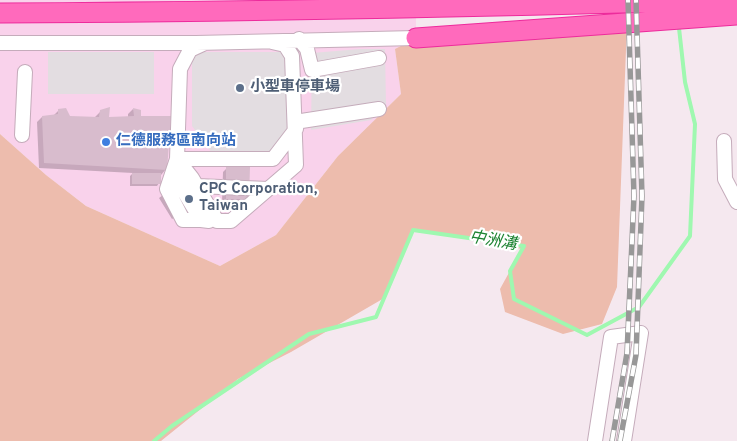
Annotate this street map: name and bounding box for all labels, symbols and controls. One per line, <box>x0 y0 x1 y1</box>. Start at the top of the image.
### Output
place label: 小型車停車場 <box>250 79 340 97</box>
marker: 小型車停車場 <box>234 82 246 94</box>
place label: 仁德服務區南向站 <box>116 133 236 151</box>
marker: 仁德服務區南向站 <box>100 136 112 148</box>
place label: CPC Corporation, Taiwan <box>199 181 317 216</box>
marker: CPC Corporation, Taiwan <box>183 193 195 205</box>
water label: 中洲溝 <box>468 228 518 256</box>

